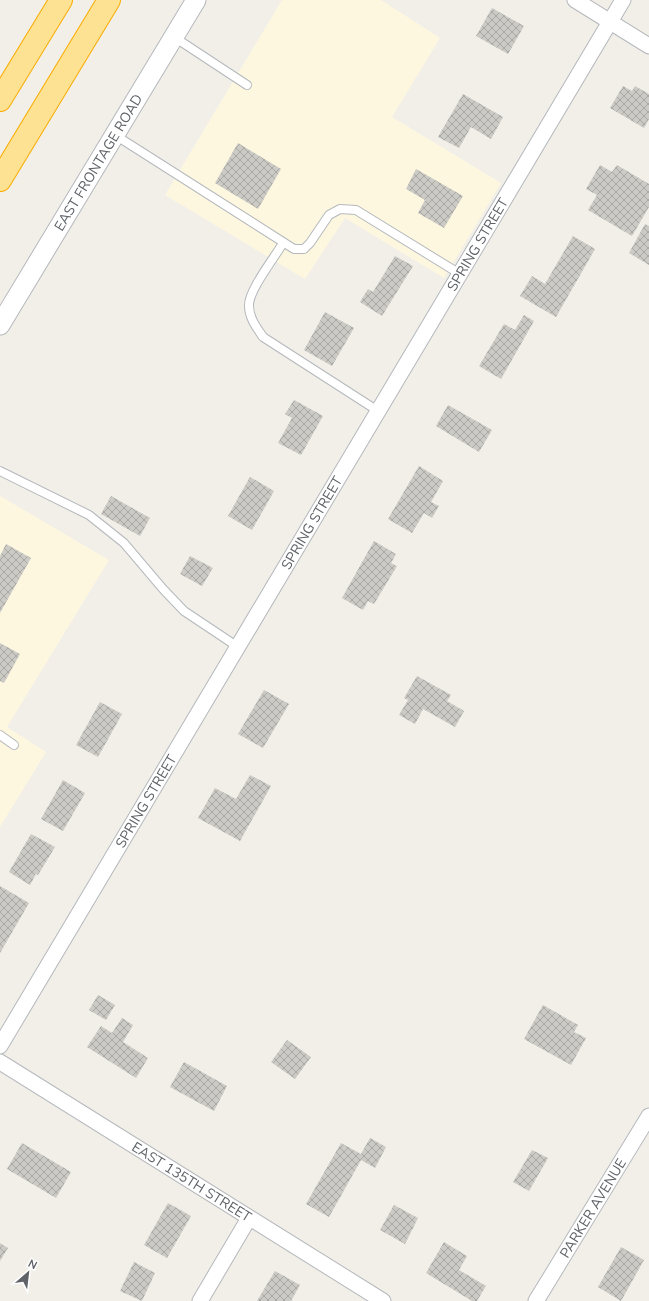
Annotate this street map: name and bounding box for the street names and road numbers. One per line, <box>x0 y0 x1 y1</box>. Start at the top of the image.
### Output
street label: EAST FRONTAGE ROAD <box>50 91 147 234</box>
street label: SPRING STREET <box>443 194 513 295</box>
street label: SPRING STREET <box>277 472 347 573</box>
street label: SPRING STREET <box>111 751 182 852</box>
street label: EAST 135TH STREET <box>128 1138 255 1227</box>
street label: PARKER AVENUE <box>556 1155 631 1262</box>

